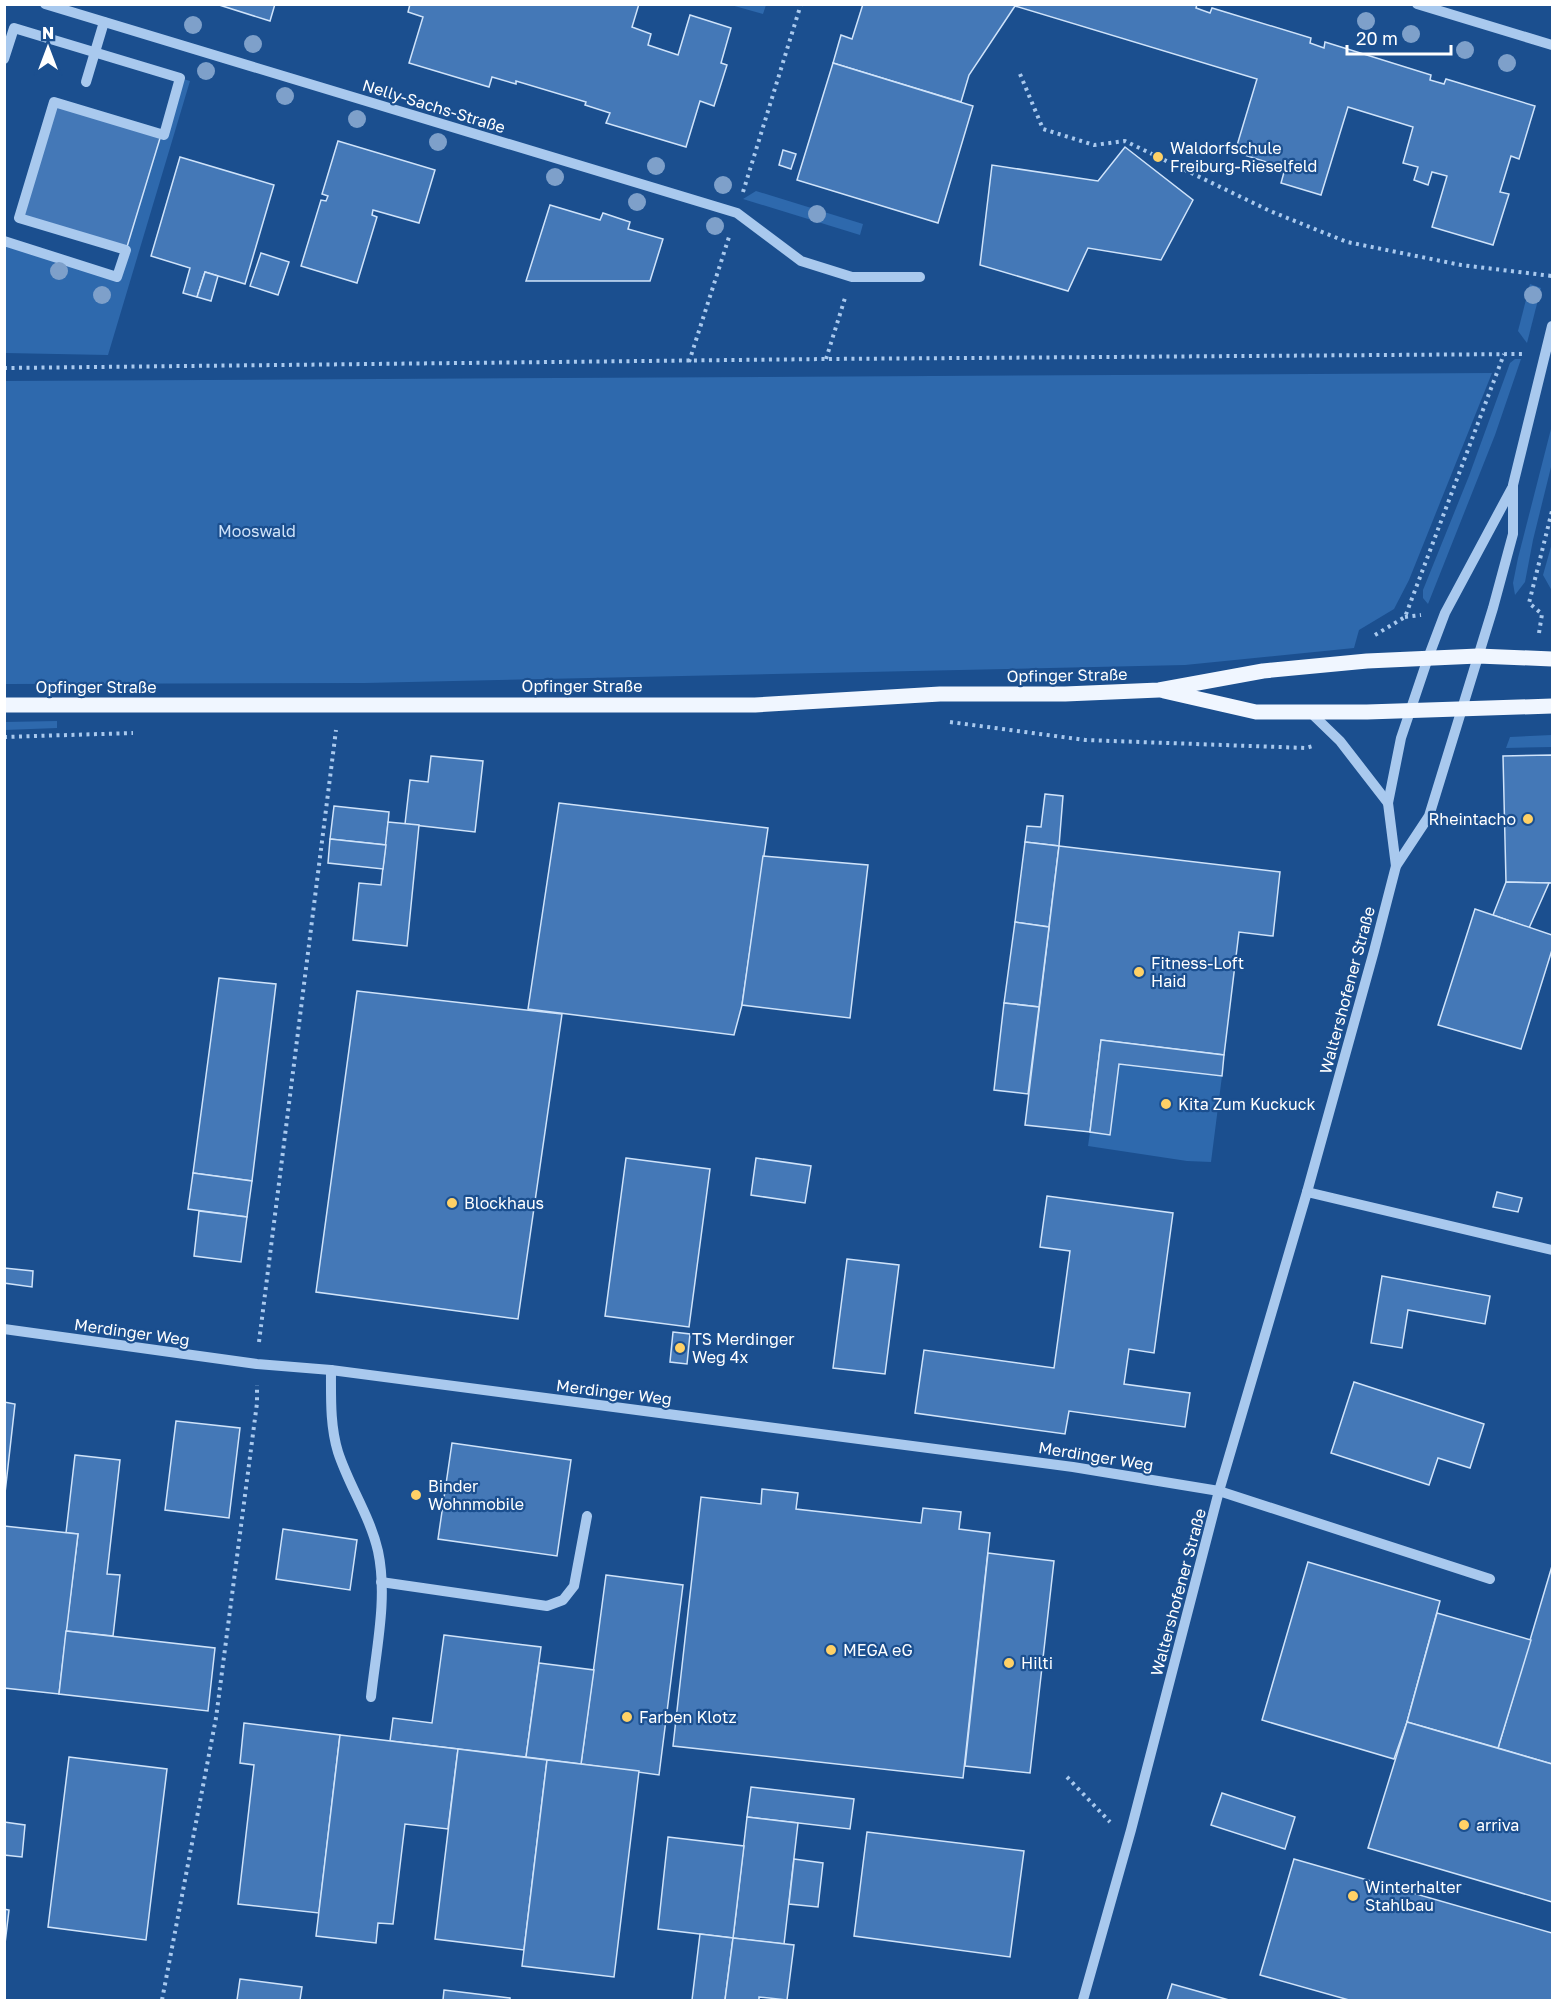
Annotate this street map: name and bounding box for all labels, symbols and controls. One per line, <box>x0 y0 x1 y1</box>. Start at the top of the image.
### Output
north arrow <box>18 18 78 78</box>
scale bar <box>1347 18 1450 56</box>
text: N <box>42 23 54 43</box>
text: 20 m <box>1356 27 1398 49</box>
street label: Nelly-Sachs-Straße <box>360 75 508 137</box>
place label: Waldorfschule Freiburg-Rieselfeld <box>1170 138 1317 176</box>
marker: Waldorfschule Freiburg-Rieselfeld <box>1151 150 1165 164</box>
park label: Mooswald <box>218 521 296 541</box>
street label: Opfinger Straße <box>1006 664 1128 686</box>
street label: Opfinger Straße <box>522 676 642 696</box>
street label: Opfinger Straße <box>36 677 156 697</box>
place label: Rheintacho <box>1428 809 1516 829</box>
marker: Rheintacho <box>1521 812 1535 826</box>
street label: Waltershofener Straße <box>1315 904 1379 1076</box>
place label: Fitness-Loft Haid <box>1151 953 1244 991</box>
marker: Fitness-Loft Haid <box>1132 965 1146 979</box>
place label: Kita Zum Kuckuck <box>1178 1094 1316 1114</box>
marker: Kita Zum Kuckuck <box>1159 1097 1173 1111</box>
place label: Blockhaus <box>464 1193 544 1213</box>
marker: Blockhaus <box>445 1196 459 1210</box>
street label: Merdinger Weg <box>73 1314 191 1350</box>
place label: TS Merdinger Weg 4x <box>692 1329 794 1367</box>
marker: TS Merdinger Weg 4x <box>673 1341 687 1355</box>
street label: Merdinger Weg <box>555 1375 673 1409</box>
street label: Merdinger Weg <box>1037 1437 1155 1475</box>
place label: Binder Wohnmobile <box>428 1476 524 1514</box>
marker: Binder Wohnmobile <box>409 1488 423 1502</box>
street label: Waltershofener Straße <box>1146 1506 1210 1678</box>
place label: MEGA eG <box>843 1640 913 1660</box>
marker: MEGA eG <box>824 1643 838 1657</box>
place label: Hilti <box>1021 1653 1053 1673</box>
marker: Hilti <box>1002 1656 1016 1670</box>
place label: Farben Klotz <box>639 1707 737 1727</box>
marker: Farben Klotz <box>620 1710 634 1724</box>
place label: arriva <box>1476 1815 1519 1835</box>
marker: arriva <box>1457 1818 1471 1832</box>
place label: Winterhalter Stahlbau <box>1365 1877 1462 1915</box>
marker: Winterhalter Stahlbau <box>1346 1889 1360 1903</box>

